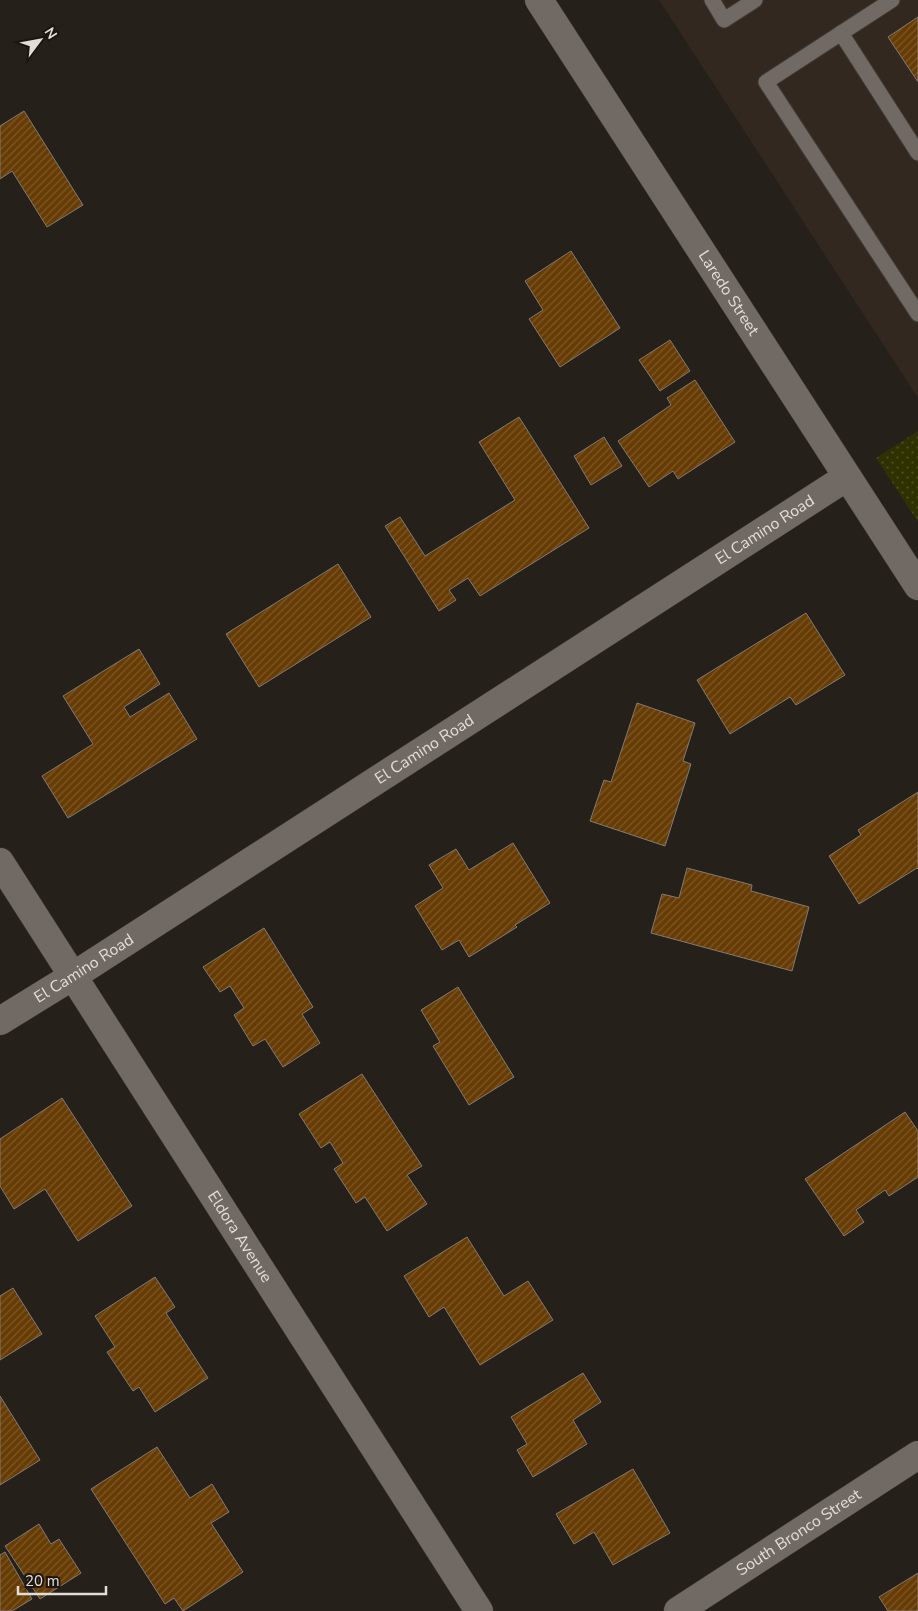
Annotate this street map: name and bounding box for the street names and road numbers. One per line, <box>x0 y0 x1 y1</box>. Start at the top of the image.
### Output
street label: Laredo Street <box>693 246 764 340</box>
street label: El Camino Road <box>711 490 819 570</box>
street label: El Camino Road <box>371 709 478 790</box>
street label: El Camino Road <box>30 929 138 1008</box>
street label: Eldora Avenue <box>202 1187 277 1287</box>
street label: South Bronco Street <box>732 1484 866 1581</box>

